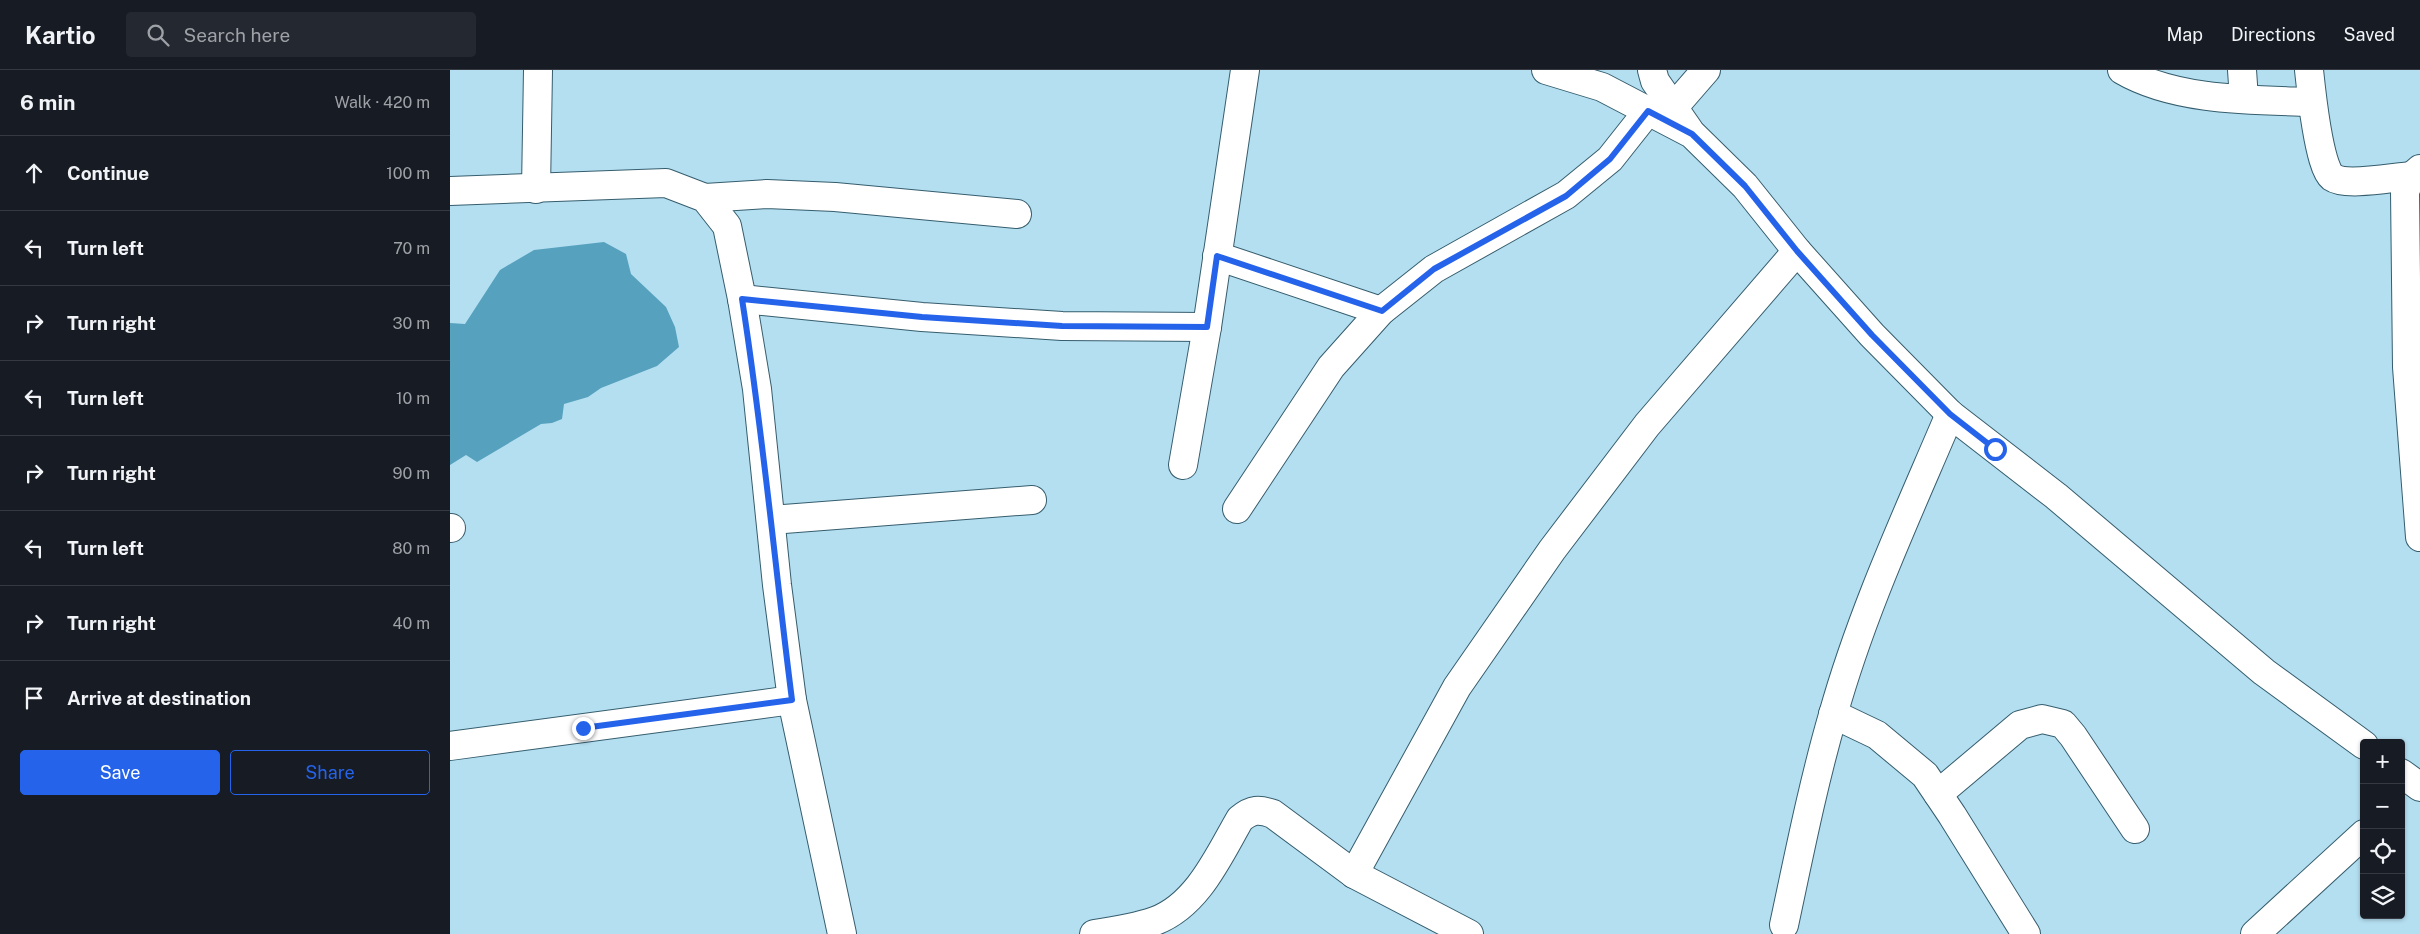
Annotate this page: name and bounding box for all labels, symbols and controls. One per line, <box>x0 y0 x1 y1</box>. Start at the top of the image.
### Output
search box <box>126 12 476 57</box>
text: Kartio <box>25 21 96 49</box>
icon: search <box>144 21 172 49</box>
text: Search here <box>184 24 290 46</box>
text: Map <box>2166 24 2203 45</box>
text: Directions <box>2231 24 2316 45</box>
text: Saved <box>2344 24 2395 45</box>
text: 6 min <box>20 90 76 115</box>
text: Walk · 420 m <box>334 93 430 112</box>
icon: ahead <box>20 159 48 187</box>
text: Continue <box>67 162 149 184</box>
text: 100 m <box>386 164 430 183</box>
icon: left <box>20 234 48 262</box>
text: Turn left <box>67 237 144 259</box>
text: 70 m <box>393 239 430 258</box>
icon: right <box>20 309 48 337</box>
text: Turn right <box>67 312 156 334</box>
text: 30 m <box>393 314 430 333</box>
icon: left <box>20 384 48 412</box>
text: Turn left <box>67 387 144 409</box>
text: 10 m <box>396 389 430 408</box>
route start <box>1984 438 2007 461</box>
icon: right <box>20 459 48 487</box>
text: Turn right <box>67 462 156 484</box>
text: 90 m <box>393 464 430 483</box>
icon: left <box>20 534 48 562</box>
text: Turn left <box>67 537 144 559</box>
text: 80 m <box>392 539 430 558</box>
icon: right <box>20 609 48 637</box>
text: Turn right <box>67 612 156 634</box>
text: 40 m <box>392 614 430 633</box>
icon: arrive <box>20 684 48 712</box>
text: Arrive at destination <box>67 687 251 709</box>
route end <box>572 717 595 740</box>
map controls <box>2360 739 2405 919</box>
button: + <box>2360 739 2405 784</box>
button: Save <box>20 750 220 795</box>
button: Share <box>230 750 430 795</box>
button: − <box>2360 784 2405 829</box>
button: locate <box>2360 829 2405 874</box>
button: layers <box>2360 874 2405 919</box>

